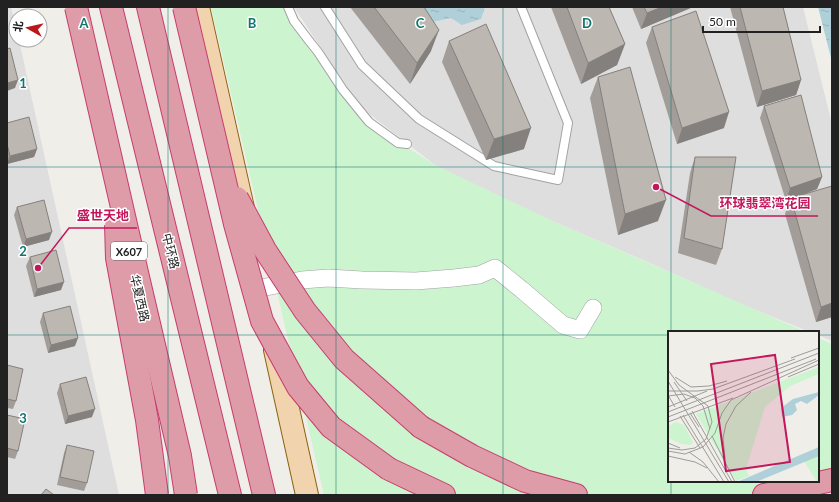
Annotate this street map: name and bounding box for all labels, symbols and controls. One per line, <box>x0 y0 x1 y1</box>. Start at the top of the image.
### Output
north arrow <box>8 8 48 48</box>
scale bar <box>703 8 820 34</box>
text: 50 m <box>709 14 736 29</box>
text: A <box>78 15 89 31</box>
text: B <box>248 15 257 31</box>
text: C <box>416 15 425 31</box>
text: D <box>582 15 592 31</box>
text: 北 <box>10 20 25 33</box>
text: 1 <box>19 75 27 91</box>
callout: 环球翡翠湾花园 <box>711 191 818 216</box>
text: 环球翡翠湾花园 <box>719 195 811 211</box>
callout: 盛世天地 <box>69 203 137 228</box>
text: 盛世天地 <box>77 207 129 223</box>
street label: 中环路 <box>159 232 183 270</box>
road number: X607 <box>111 242 147 260</box>
text: 2 <box>19 243 27 259</box>
street label: 华夏西路 <box>127 273 153 323</box>
inset map <box>668 331 819 482</box>
text: 3 <box>19 410 27 426</box>

